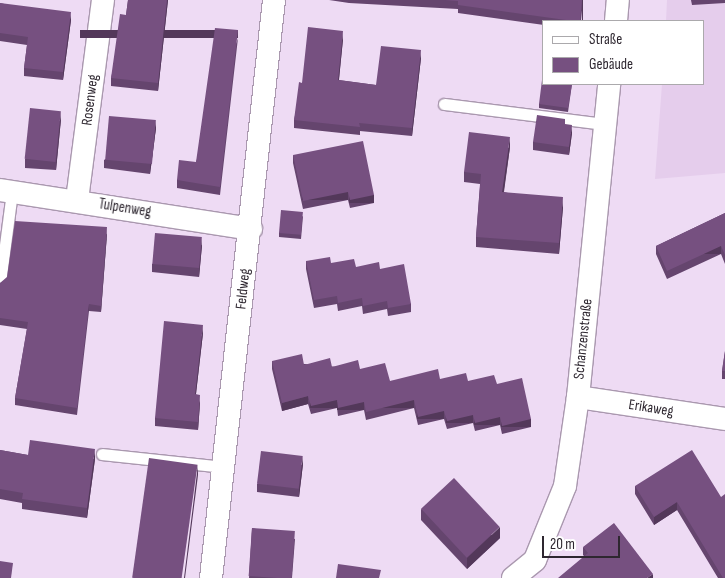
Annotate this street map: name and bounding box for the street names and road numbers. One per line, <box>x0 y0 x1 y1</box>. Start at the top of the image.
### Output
street label: Rosenweg <box>78 74 102 126</box>
street label: Tulpenweg <box>97 195 153 221</box>
street label: Feldweg <box>232 268 254 310</box>
street label: Schanzenstraße <box>570 298 596 380</box>
street label: Erikaweg <box>627 396 675 420</box>

